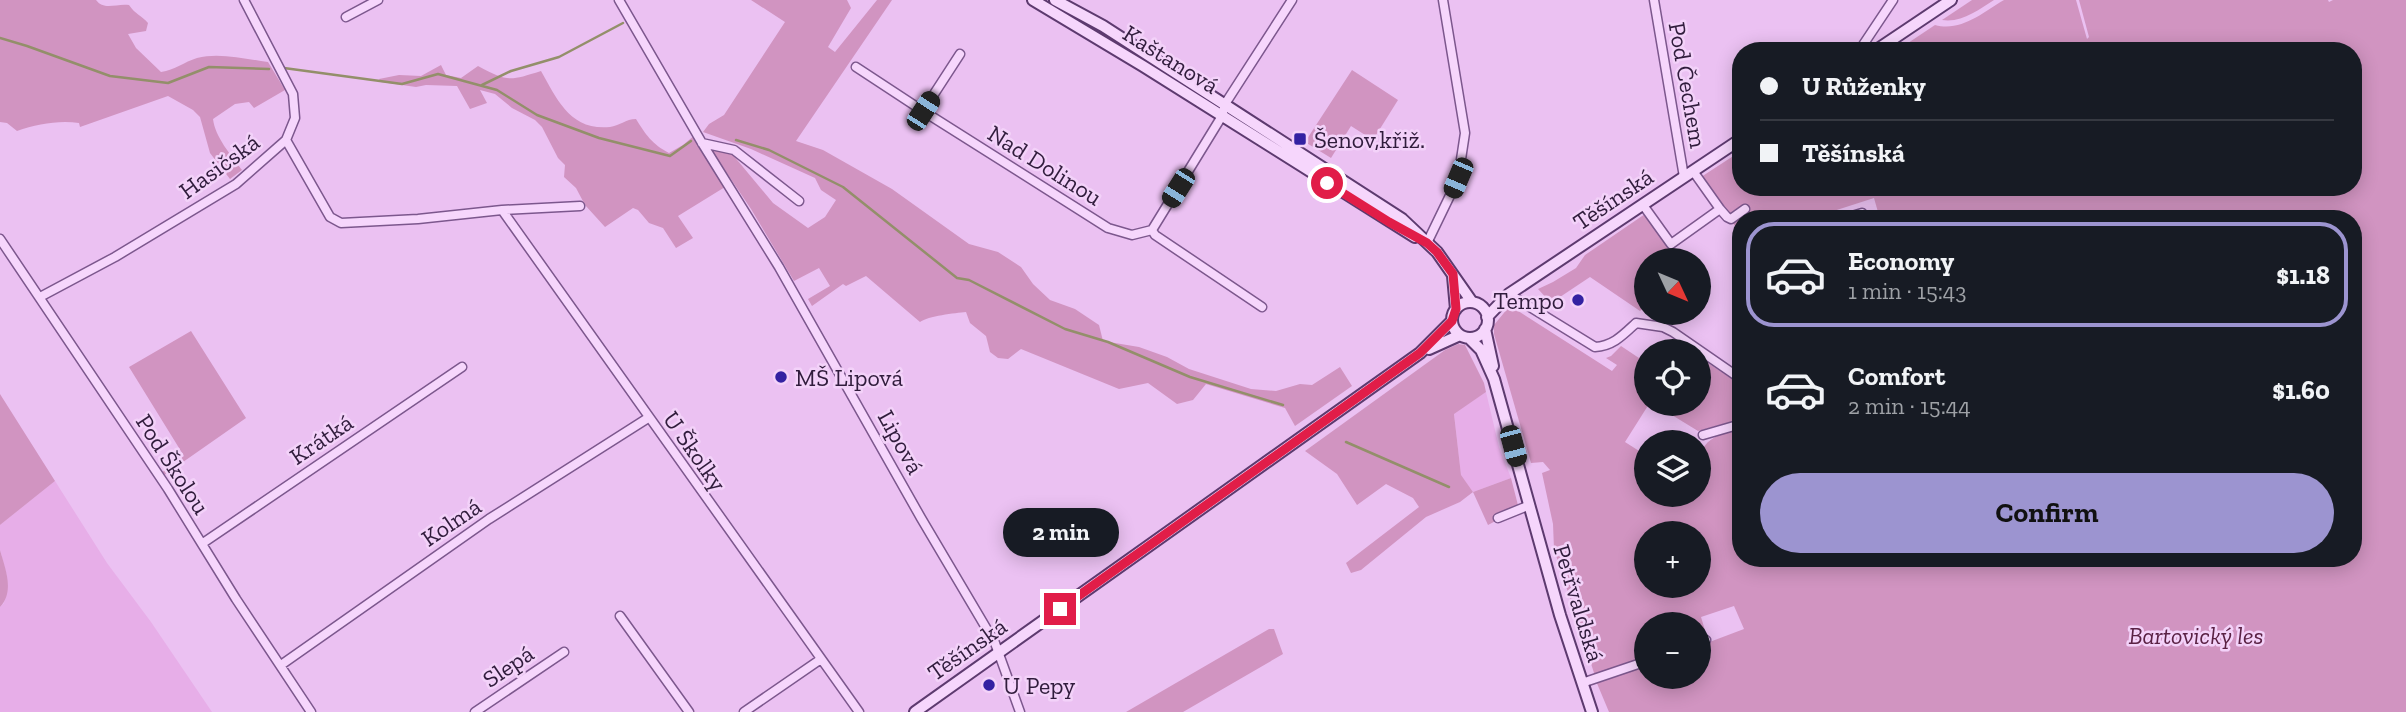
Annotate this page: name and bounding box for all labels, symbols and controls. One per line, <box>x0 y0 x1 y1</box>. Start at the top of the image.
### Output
street label: Kaštanová <box>1118 18 1225 100</box>
street label: Pod Čechem <box>1663 20 1713 151</box>
text: U Růženky <box>1802 70 1926 102</box>
car <box>903 88 944 134</box>
street label: Nad Dolinou <box>983 118 1108 212</box>
place label: Šenov,křiž. <box>1314 125 1425 154</box>
street label: Hasičská <box>173 127 265 205</box>
marker: Šenov,křiž. <box>1292 131 1308 147</box>
text: Těšínská <box>1802 137 1905 169</box>
car <box>1441 155 1476 201</box>
street label: Těšínská <box>1568 162 1659 236</box>
car <box>1158 165 1199 211</box>
route start <box>1311 167 1343 199</box>
icon: car <box>1764 243 1827 306</box>
text: Economy <box>1848 245 1954 277</box>
north arrow <box>1634 248 1712 326</box>
map controls <box>1634 248 1711 689</box>
text: $1.18 <box>2276 259 2330 291</box>
text: 1 min · 15:43 <box>1848 277 1966 305</box>
place label: Tempo <box>1493 286 1564 315</box>
marker: Tempo <box>1570 292 1586 308</box>
button: locate <box>1634 339 1711 416</box>
icon: car <box>1764 358 1827 421</box>
text: Comfort <box>1848 360 1945 392</box>
place label: MŠ Lipová <box>795 363 904 392</box>
marker: MŠ Lipová <box>773 369 789 385</box>
text: $1.60 <box>2272 374 2330 406</box>
text: 2 min · 15:44 <box>1848 392 1971 420</box>
street label: U Školky <box>657 405 733 497</box>
street label: Lipová <box>872 405 931 479</box>
street label: Krátká <box>284 407 358 471</box>
street label: Pod Školou <box>130 408 216 520</box>
car <box>1498 423 1529 469</box>
button: layers <box>1634 430 1711 507</box>
button: Confirm <box>1760 473 2334 553</box>
street label: Kolmá <box>416 491 487 552</box>
callout: 2 min <box>1002 508 1118 556</box>
text: 2 min <box>1032 518 1090 546</box>
button: + <box>1634 521 1711 598</box>
street label: Petřvaldská <box>1547 541 1611 666</box>
route end <box>1044 593 1076 625</box>
street label: Těšínská <box>922 611 1013 687</box>
button: − <box>1634 612 1711 689</box>
park label: Bartovický les <box>2128 621 2264 650</box>
street label: Slepá <box>477 638 539 693</box>
place label: U Pepy <box>1003 671 1076 700</box>
marker: U Pepy <box>981 677 997 693</box>

